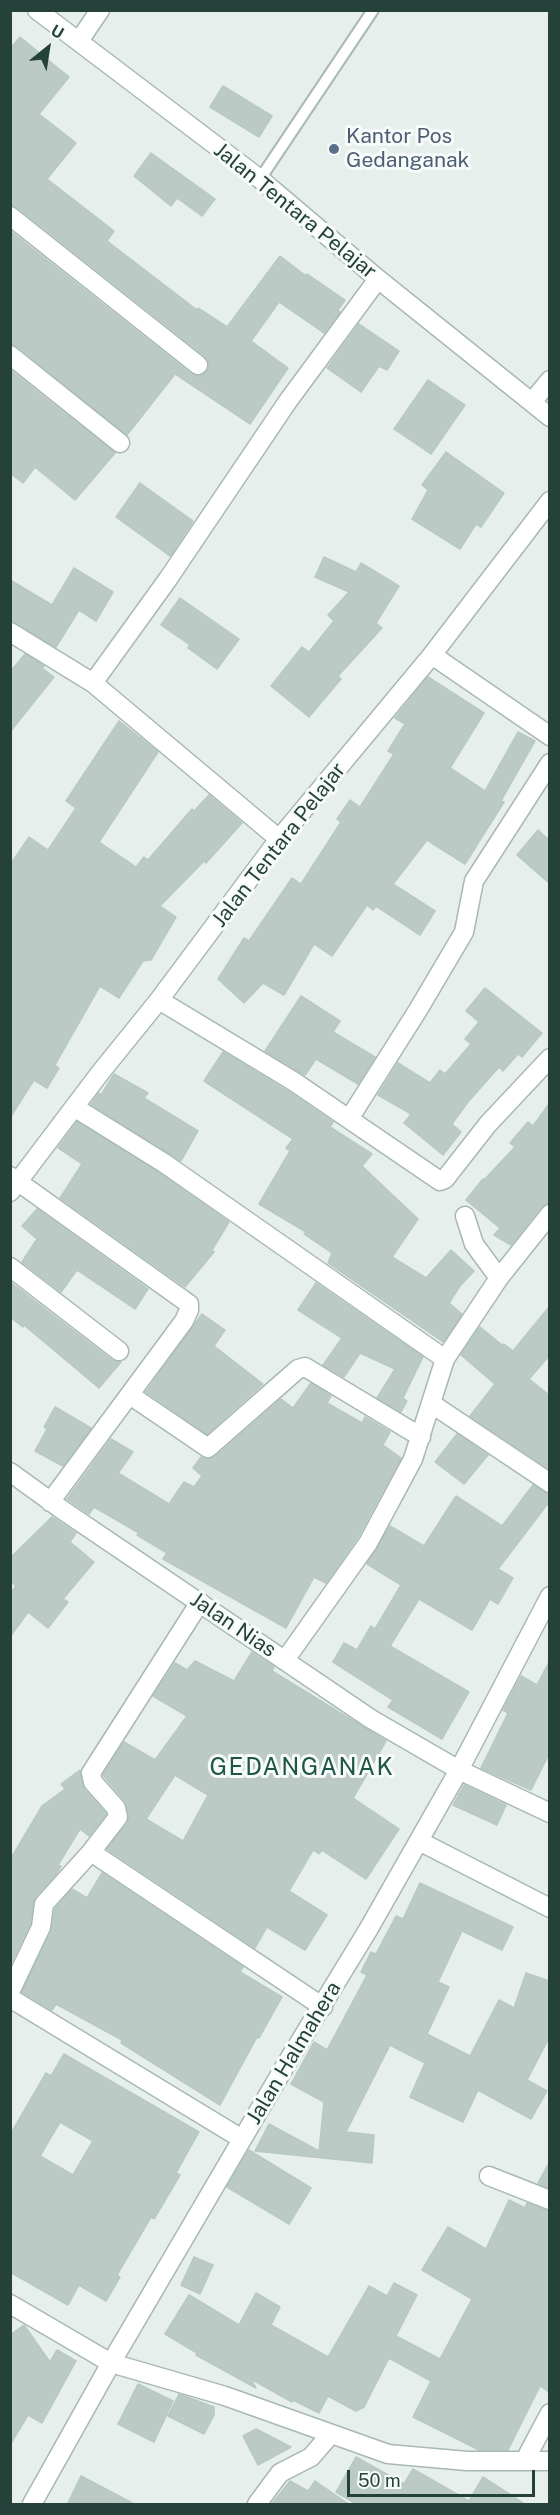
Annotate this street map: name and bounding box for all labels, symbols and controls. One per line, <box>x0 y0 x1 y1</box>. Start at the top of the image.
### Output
north arrow <box>18 18 78 78</box>
text: U <box>47 21 67 43</box>
place label: Kantor Pos Gedanganak <box>346 124 469 174</box>
street label: Jalan Tentara Pelajar <box>209 138 381 284</box>
marker: Kantor Pos Gedanganak <box>327 142 341 156</box>
street label: Jalan Tentara Pelajar <box>207 758 351 932</box>
street label: Jalan Nias <box>185 1587 281 1663</box>
district label: GEDANGANAK <box>210 1754 394 1782</box>
street label: Jalan Halmahera <box>241 1977 347 2129</box>
scale bar <box>350 2458 538 2496</box>
text: 50 m <box>358 2470 401 2491</box>

